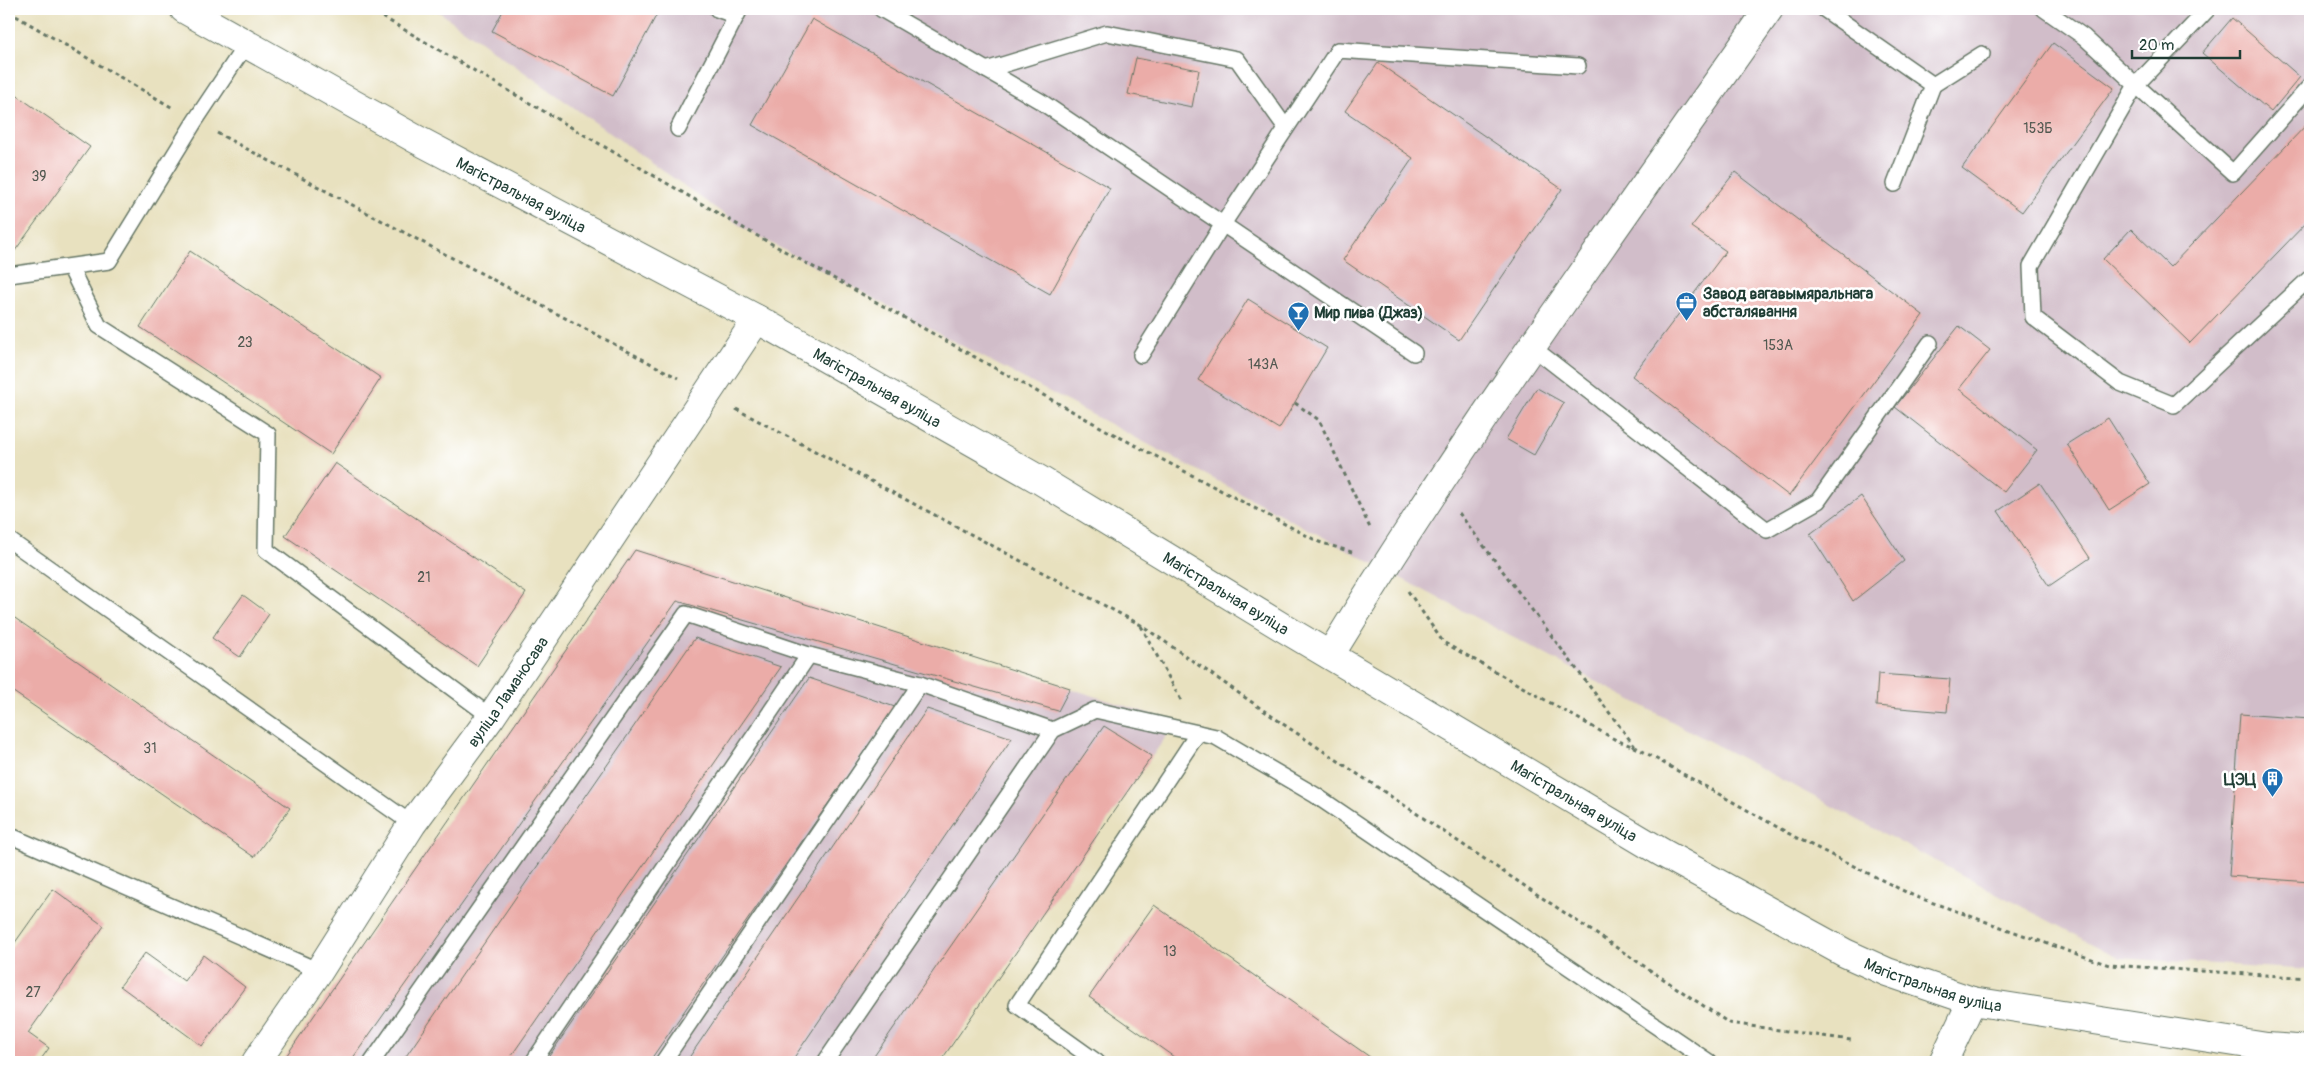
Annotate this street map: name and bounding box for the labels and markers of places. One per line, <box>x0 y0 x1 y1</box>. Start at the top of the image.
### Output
place label: Завод вагавымяральнага абсталявання <box>1703 284 1874 322</box>
office icon: Завод вагавымяральнага абсталявання <box>1675 290 1699 321</box>
bar icon: Мир пива (Джаз) <box>1286 300 1310 331</box>
place label: Мир пива (Джаз) <box>1314 303 1423 323</box>
building icon: ЦЭЦ <box>2260 767 2284 798</box>
place label: ЦЭЦ <box>2224 770 2257 790</box>

